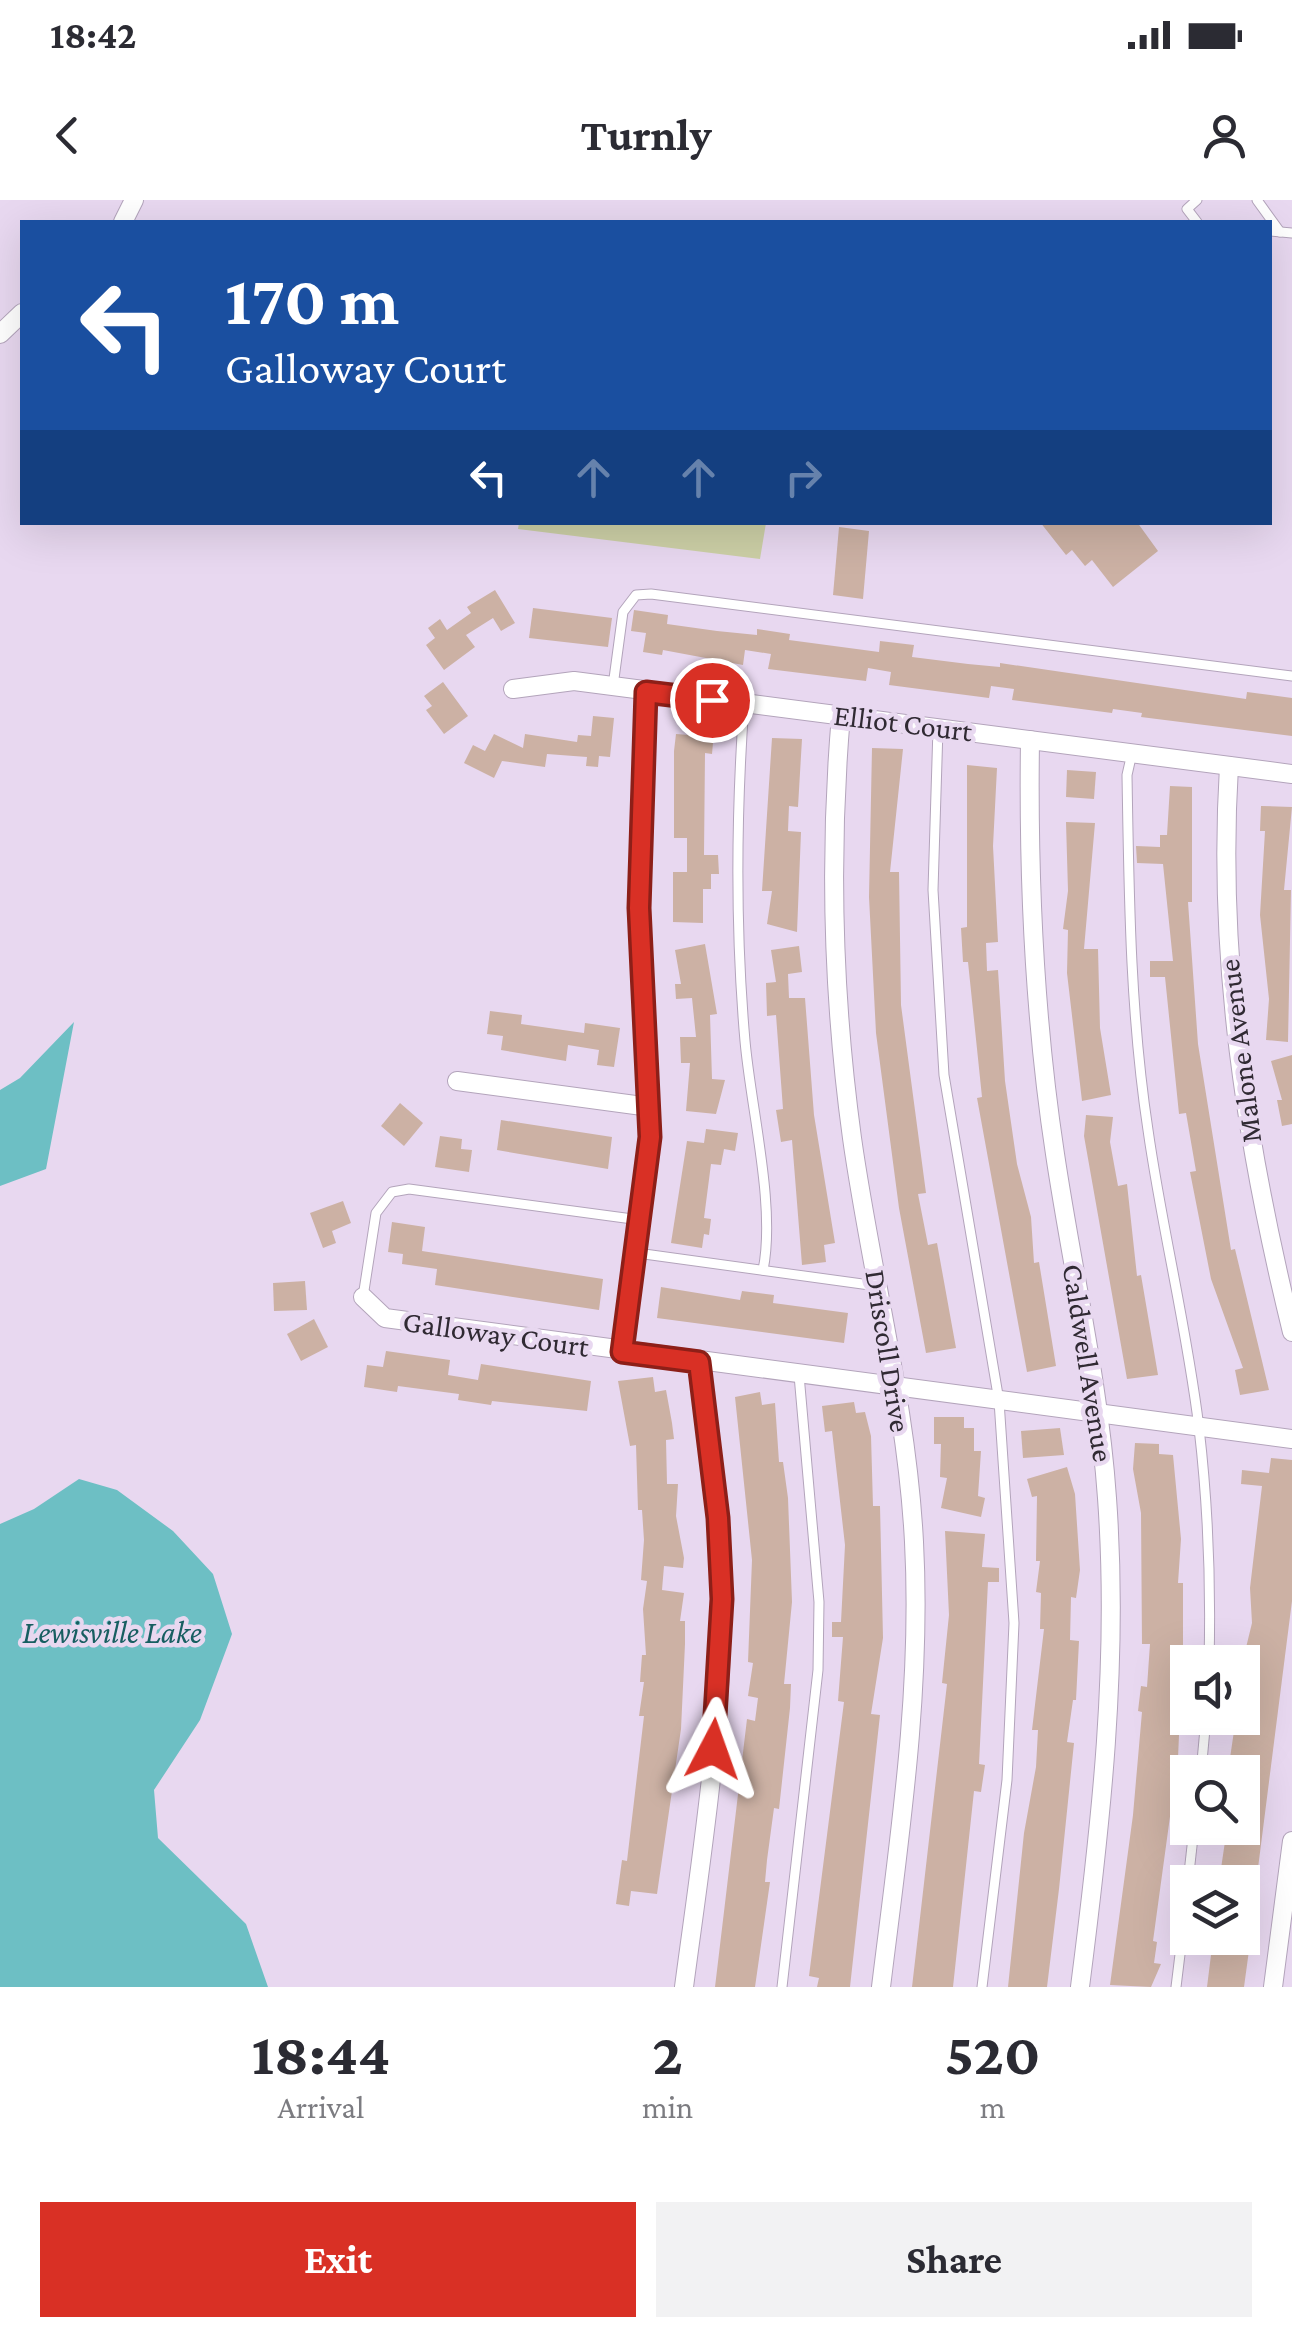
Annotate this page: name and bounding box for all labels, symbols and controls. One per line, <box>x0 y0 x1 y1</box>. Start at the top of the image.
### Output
text: 18:42 <box>50 14 136 56</box>
icon: back <box>40 108 95 163</box>
icon: person <box>1197 108 1252 163</box>
text: Turnly <box>580 110 712 160</box>
icon: left <box>60 260 190 390</box>
text: 170 m <box>225 261 399 339</box>
text: Galloway Court <box>225 343 506 393</box>
icon: left <box>461 450 516 505</box>
icon: ahead <box>566 450 621 505</box>
icon: ahead <box>671 450 726 505</box>
icon: right <box>776 450 831 505</box>
pin <box>670 658 755 743</box>
icon: arrive <box>685 673 740 728</box>
street label: Elliot Court <box>832 698 975 747</box>
street label: Malone Avenue <box>1212 957 1267 1145</box>
street label: Caldwell Avenue <box>1057 1262 1120 1464</box>
street label: Driscoll Drive <box>859 1267 918 1435</box>
street label: Galloway Court <box>401 1304 592 1364</box>
water label: Lewisville Lake <box>22 1614 202 1650</box>
map controls <box>1170 1645 1260 1955</box>
button: sound <box>1170 1645 1260 1735</box>
position arrow <box>661 1697 765 1801</box>
button: search <box>1170 1755 1260 1845</box>
button: layers <box>1170 1865 1260 1955</box>
text: 18:44 <box>252 2020 390 2087</box>
text: 2 <box>652 2020 683 2087</box>
text: 520 <box>945 2020 1040 2087</box>
text: Arrival <box>277 2089 365 2125</box>
text: min <box>642 2089 693 2125</box>
text: m <box>980 2089 1005 2125</box>
button: Exit <box>40 2202 636 2317</box>
button: Share <box>656 2202 1252 2317</box>

